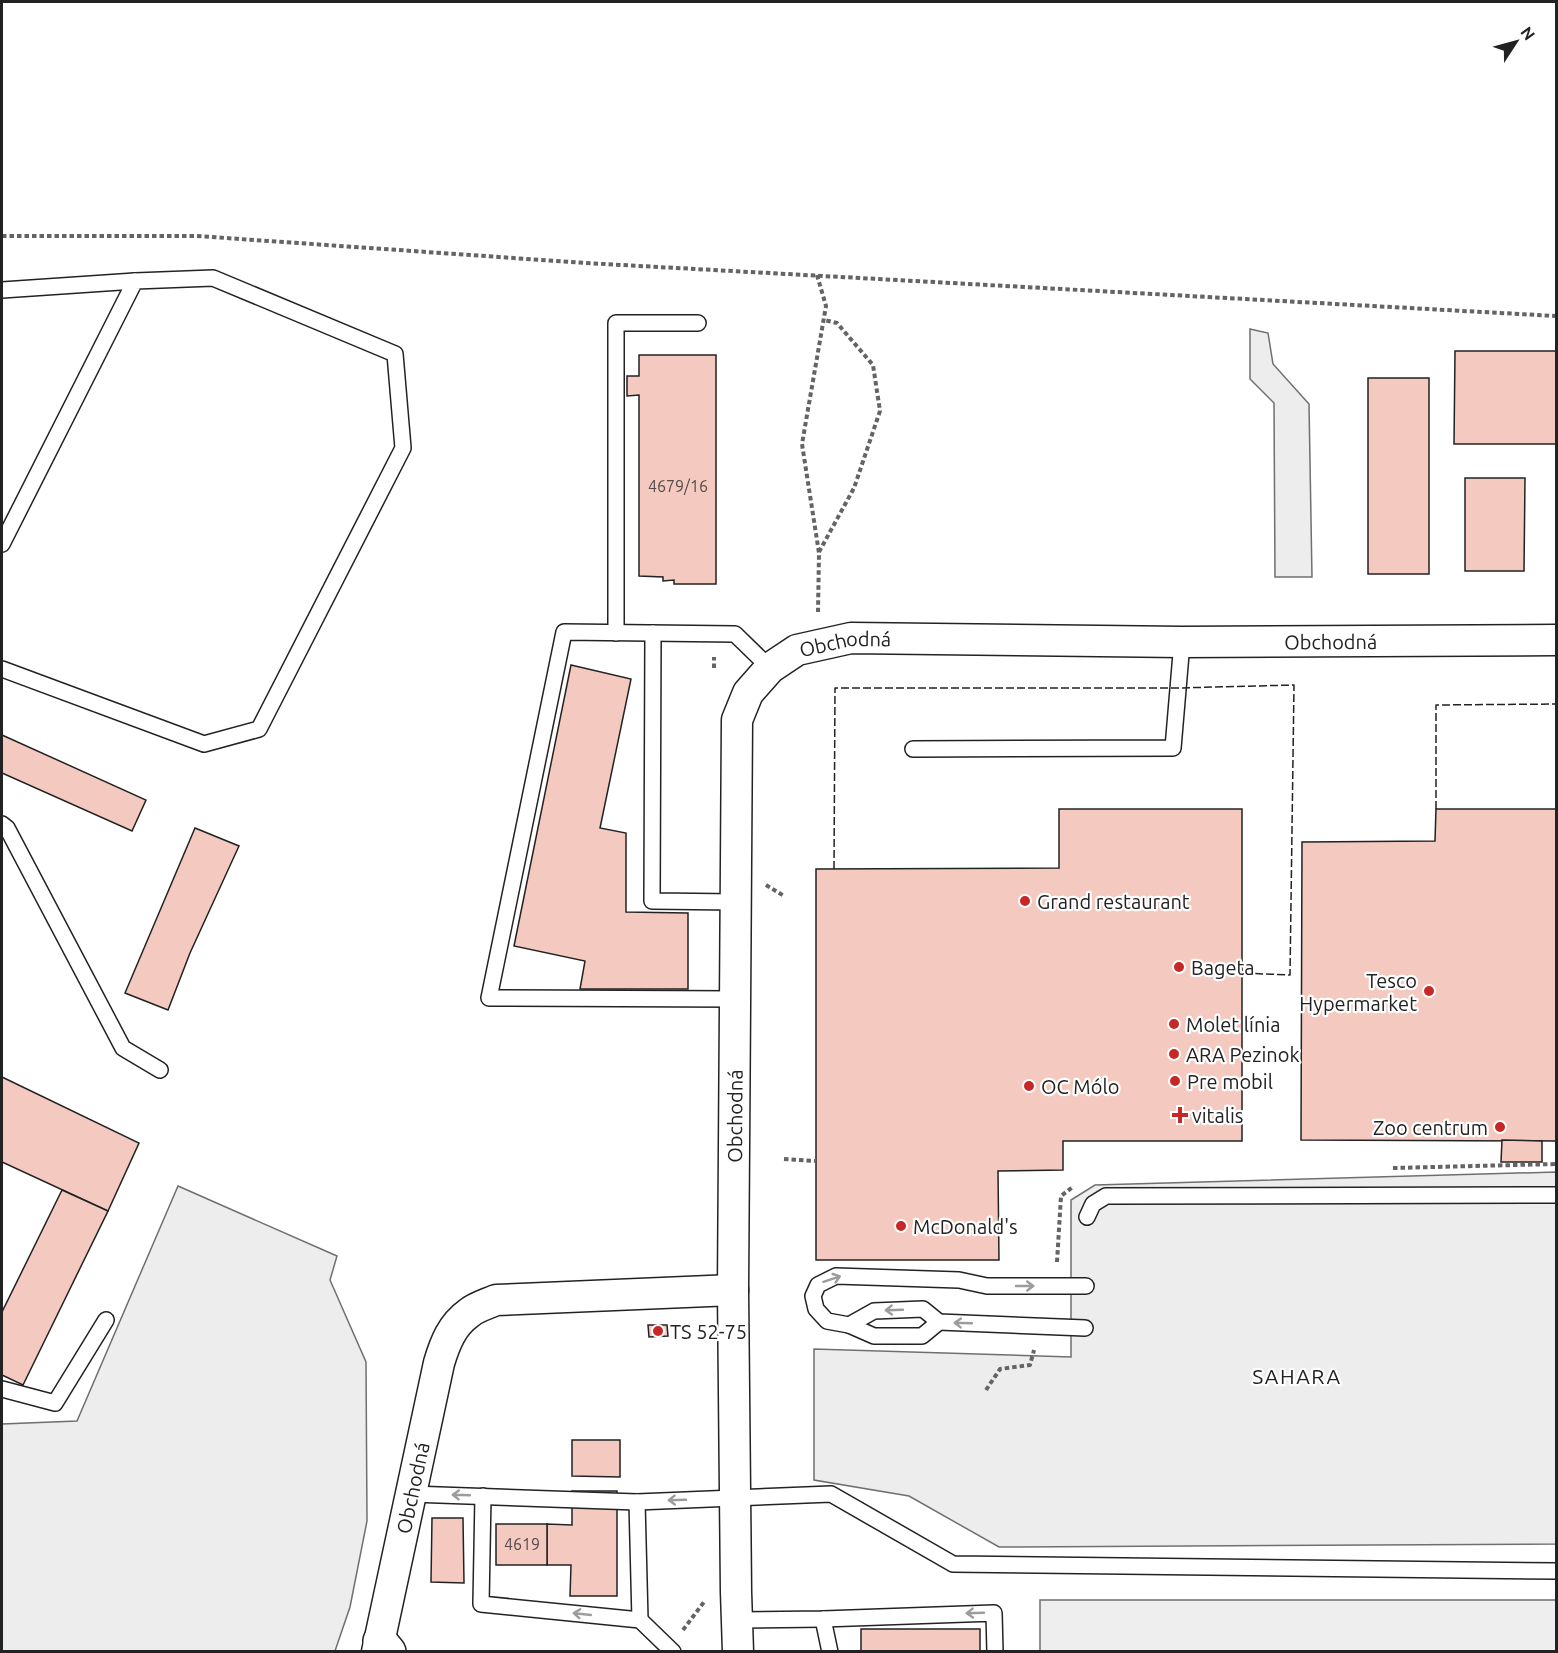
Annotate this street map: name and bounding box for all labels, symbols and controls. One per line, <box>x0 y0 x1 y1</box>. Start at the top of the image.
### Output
north arrow <box>1486 12 1546 72</box>
text: N <box>1517 23 1539 43</box>
house number: 4679/16 <box>648 477 708 495</box>
street label: Obchodná <box>797 626 891 661</box>
street label: Obchodná <box>1284 629 1377 653</box>
place label: Grand restaurant <box>1037 890 1190 913</box>
marker: Grand restaurant <box>1018 894 1032 908</box>
place label: Bageta <box>1191 956 1255 979</box>
marker: Bageta <box>1172 960 1186 974</box>
place label: Tesco Hypermarket <box>1299 969 1417 1015</box>
marker: Tesco Hypermarket <box>1422 984 1436 998</box>
place label: Molet línia <box>1186 1013 1280 1036</box>
marker: Molet línia <box>1167 1017 1181 1031</box>
place label: ARA Pezinok <box>1186 1043 1300 1066</box>
marker: ARA Pezinok <box>1167 1047 1181 1061</box>
street label: Obchodná <box>722 1069 746 1163</box>
place label: Pre mobil <box>1187 1070 1273 1093</box>
marker: Pre mobil <box>1168 1074 1182 1088</box>
place label: OC Mólo <box>1041 1075 1119 1098</box>
marker: OC Mólo <box>1022 1079 1036 1093</box>
place label: vitalis <box>1192 1104 1244 1127</box>
marker: vitalis <box>1173 1108 1187 1122</box>
place label: Zoo centrum <box>1373 1116 1488 1139</box>
marker: Zoo centrum <box>1493 1120 1507 1134</box>
place label: McDonald's <box>913 1215 1018 1238</box>
marker: McDonald's <box>894 1219 908 1233</box>
one-way arrow <box>822 1273 841 1284</box>
one-way arrow <box>1015 1280 1035 1292</box>
one-way arrow <box>885 1304 905 1316</box>
one-way arrow <box>954 1317 974 1329</box>
place label: TS 52-75 <box>670 1320 747 1343</box>
marker: TS 52-75 <box>651 1324 665 1338</box>
district label: SAHARA <box>1252 1364 1342 1388</box>
street label: Obchodná <box>391 1440 433 1536</box>
one-way arrow <box>451 1490 471 1501</box>
one-way arrow <box>667 1495 687 1506</box>
house number: 4619 <box>504 1535 540 1553</box>
one-way arrow <box>573 1608 593 1619</box>
one-way arrow <box>965 1608 985 1619</box>

